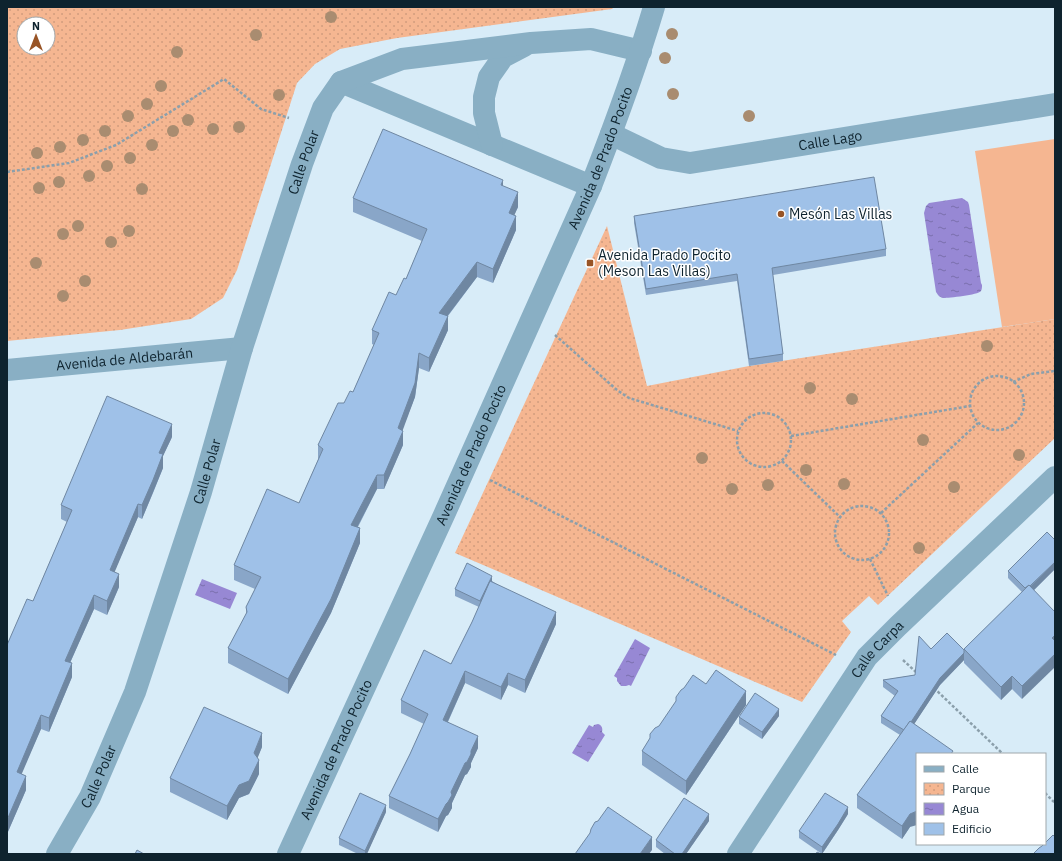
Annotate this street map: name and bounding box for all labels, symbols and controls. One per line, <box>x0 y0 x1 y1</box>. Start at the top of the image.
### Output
north arrow <box>16 16 56 56</box>
text: N <box>32 19 40 33</box>
street label: Avenida de Prado Pocito <box>564 84 637 232</box>
street label: Calle Lago <box>797 126 864 154</box>
street label: Calle Polar <box>284 127 323 197</box>
place label: Mesón Las Villas <box>789 205 893 223</box>
marker: Mesón Las Villas <box>776 209 786 219</box>
place label: Avenida Prado Pocito (Meson Las Villas) <box>598 246 731 280</box>
marker: Avenida Prado Pocito (Meson Las Villas) <box>585 258 595 268</box>
street label: Avenida de Aldebarán <box>55 344 194 374</box>
street label: Avenida de Prado Pocito <box>432 382 510 528</box>
street label: Calle Polar <box>189 437 225 507</box>
street label: Calle Carpa <box>847 616 908 681</box>
street label: Avenida de Prado Pocito <box>296 676 376 822</box>
street label: Calle Polar <box>76 742 120 811</box>
legend <box>916 753 1046 845</box>
text: Calle <box>952 761 979 776</box>
text: Parque <box>952 781 991 796</box>
text: Agua <box>952 801 980 816</box>
text: Edificio <box>952 821 992 836</box>

